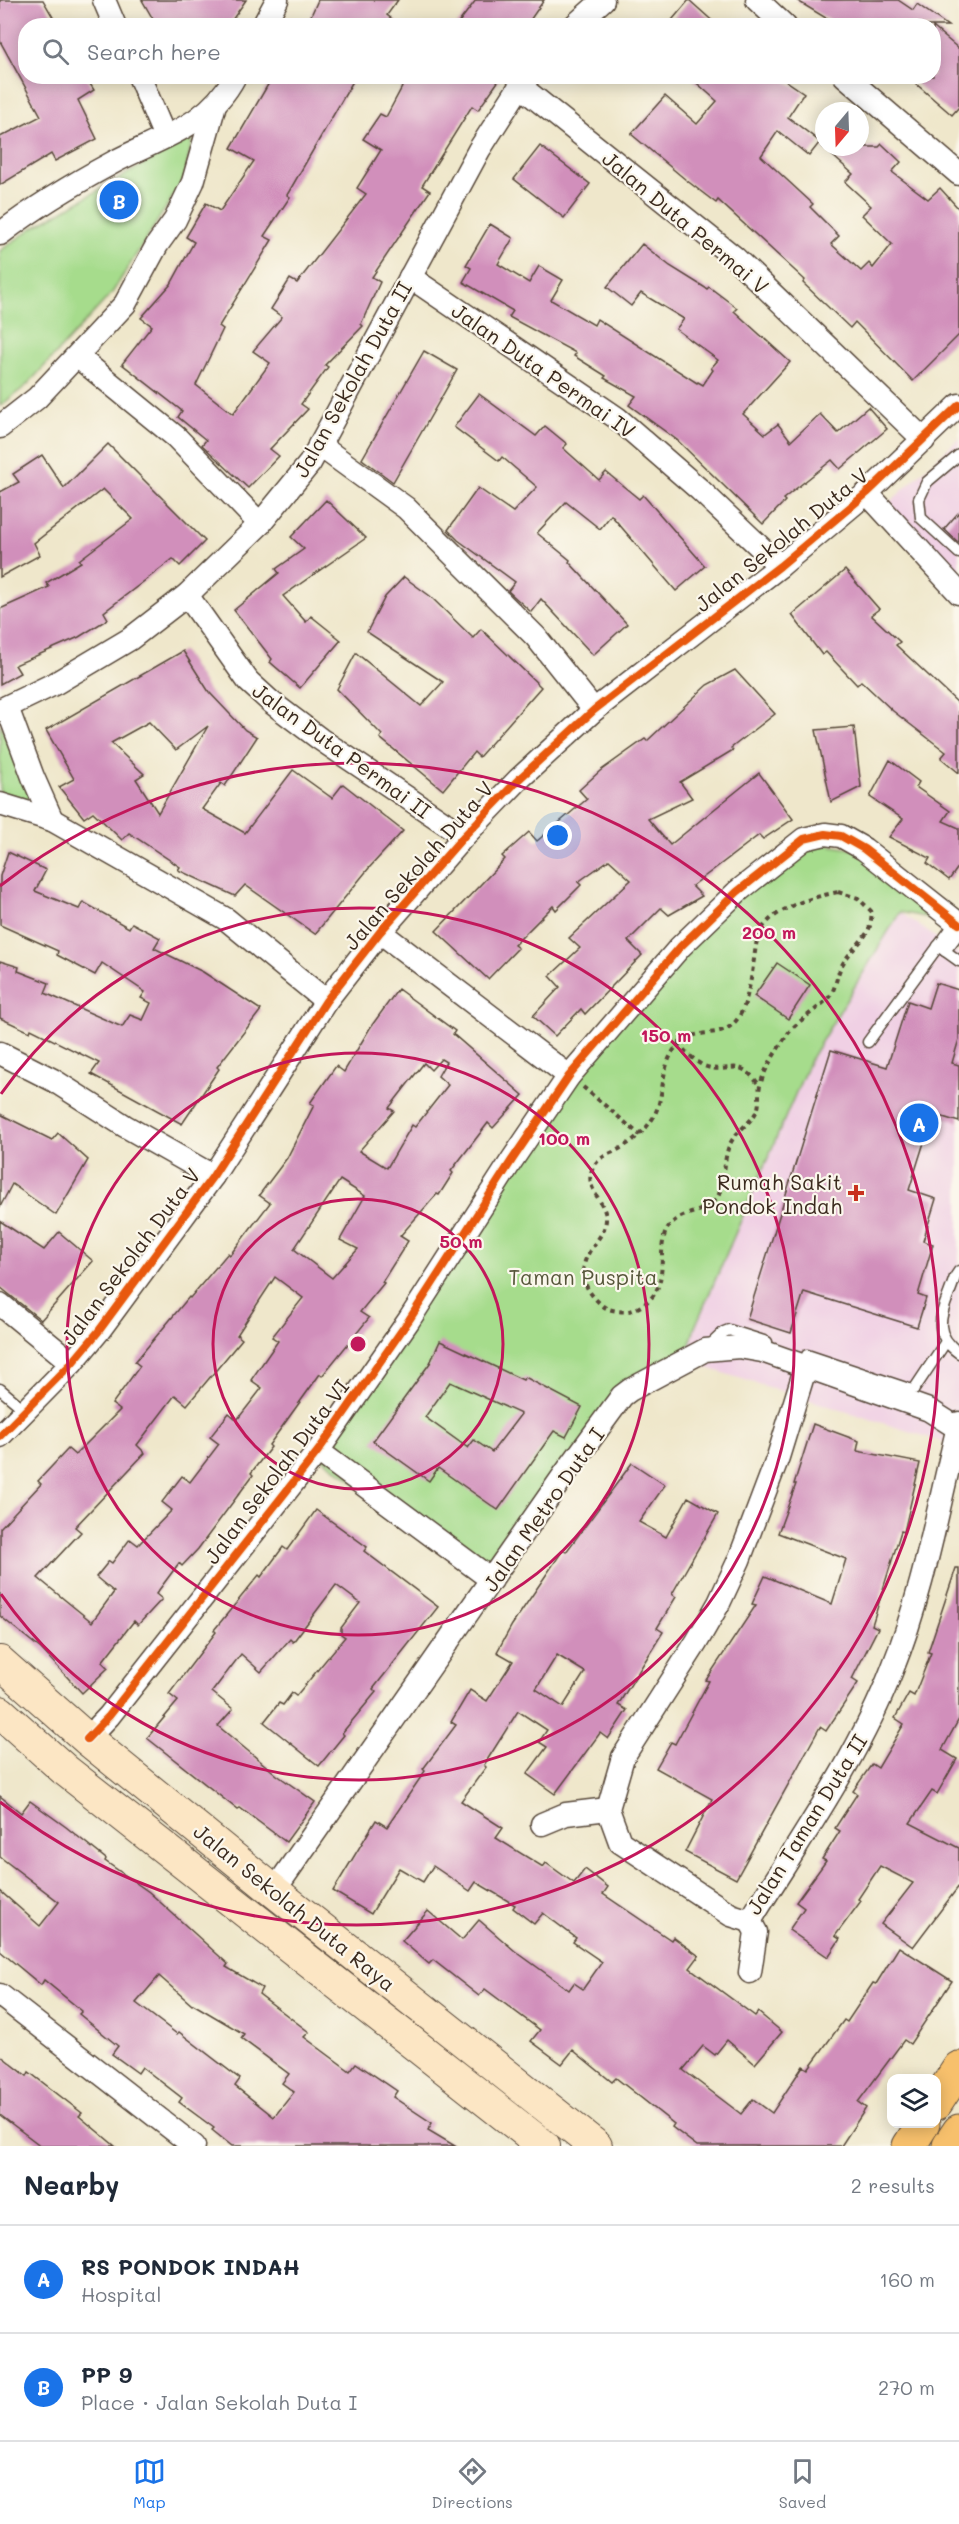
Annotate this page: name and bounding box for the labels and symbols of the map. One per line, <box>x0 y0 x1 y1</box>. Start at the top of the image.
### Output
north arrow <box>815 102 869 156</box>
street label: Jalan Duta Permai V <box>597 144 775 300</box>
pin: B <box>100 178 138 222</box>
street label: Jalan Sekolah Duta II <box>287 276 417 482</box>
street label: Jalan Duta Permai IV <box>447 296 641 444</box>
street label: Jalan Sekolah Duta V <box>689 461 873 617</box>
street label: Jalan Duta Permai II <box>247 676 437 824</box>
street label: Jalan Sekolah Duta V <box>337 775 499 955</box>
your location <box>543 821 572 850</box>
text: 200 m <box>742 920 796 944</box>
text: 150 m <box>641 1023 691 1047</box>
pin: A <box>900 1100 938 1146</box>
text: 100 m <box>538 1126 590 1150</box>
street label: Jalan Sekolah Duta V <box>54 1162 206 1350</box>
place label: Rumah Sakit Pondok Indah <box>702 1168 842 1219</box>
marker: Rumah Sakit Pondok Indah <box>847 1184 865 1202</box>
text: 50 m <box>440 1229 482 1253</box>
park label: Taman Puspita <box>508 1263 658 1290</box>
centre of rings <box>348 1334 368 1354</box>
street label: Jalan Sekolah Duta VI <box>198 1373 354 1569</box>
street label: Jalan Metro Duta I <box>476 1422 610 1596</box>
street label: Jalan Taman Duta II <box>740 1729 872 1919</box>
street label: Jalan Sekolah Duta Raya <box>188 1817 402 1997</box>

